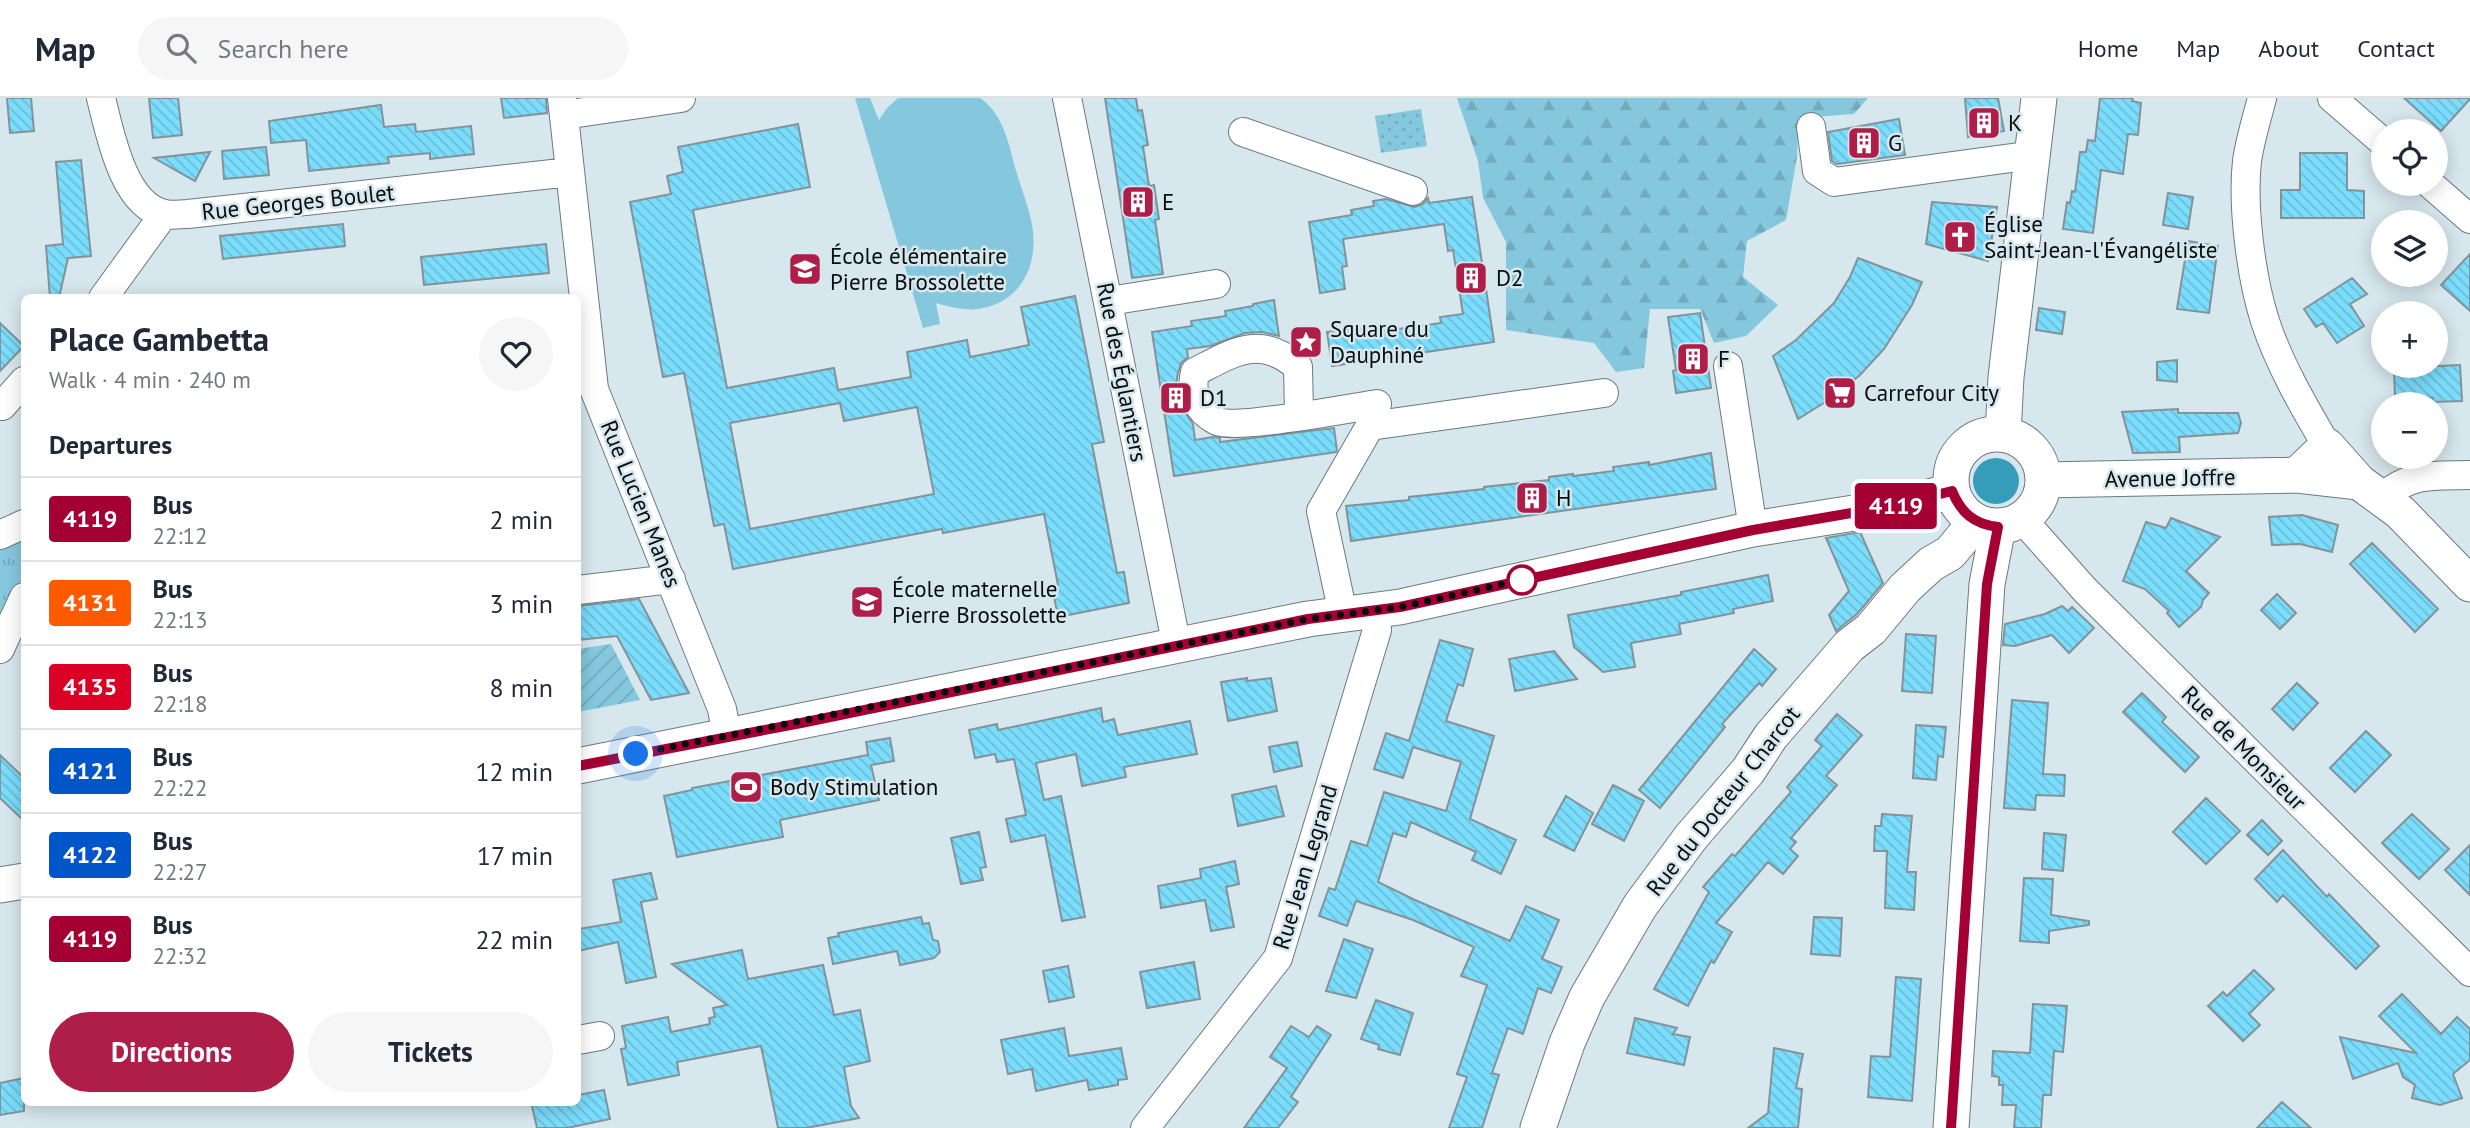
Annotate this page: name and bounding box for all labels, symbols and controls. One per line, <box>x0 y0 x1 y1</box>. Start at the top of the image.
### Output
search box <box>138 17 628 80</box>
text: Map <box>35 27 96 70</box>
icon: search <box>162 29 200 67</box>
text: Search here <box>218 32 349 65</box>
text: Home <box>2078 33 2138 64</box>
text: Map <box>2176 33 2220 64</box>
text: About <box>2258 33 2319 64</box>
text: Contact <box>2357 33 2435 64</box>
building icon: K <box>1965 104 2003 142</box>
place label: K <box>2008 108 2022 137</box>
map controls <box>2371 119 2448 469</box>
button: locate <box>2371 119 2448 196</box>
building icon: G <box>1845 124 1883 162</box>
place label: G <box>1888 128 1902 157</box>
street label: Rue Georges Boulet <box>200 177 396 226</box>
building icon: E <box>1119 183 1157 221</box>
place label: E <box>1162 187 1174 216</box>
place label: Église Saint-Jean-l'Évangéliste <box>1984 209 2217 264</box>
button: layers <box>2371 210 2448 287</box>
church icon: Église Saint-Jean-l'Évangéliste <box>1941 218 1979 256</box>
place label: École élémentaire Pierre Brossolette <box>830 241 1007 296</box>
school or university icon: École élémentaire Pierre Brossolette <box>786 250 824 288</box>
building icon: D2 <box>1452 259 1490 297</box>
place label: D2 <box>1496 263 1524 292</box>
street label: Rue des Églantiers <box>1091 280 1154 464</box>
button: + <box>2371 301 2448 378</box>
place label: Square du Dauphiné <box>1330 314 1429 369</box>
text: Place Gambetta <box>49 317 269 360</box>
button: heart <box>479 317 553 391</box>
place icon: Square du Dauphiné <box>1287 323 1325 361</box>
building icon: F <box>1674 340 1712 378</box>
place label: F <box>1718 344 1730 373</box>
text: Walk · 4 min · 240 m <box>49 365 251 394</box>
supermarket icon: Carrefour City <box>1821 374 1859 412</box>
place label: Carrefour City <box>1864 378 1999 407</box>
building icon: D1 <box>1157 379 1195 417</box>
place label: D1 <box>1200 383 1228 412</box>
button: − <box>2371 392 2448 469</box>
street label: Rue Lucien Manes <box>595 416 688 592</box>
text: Departures <box>49 428 172 461</box>
street label: Avenue Joffre <box>2104 462 2236 493</box>
building icon: H <box>1513 479 1551 517</box>
place label: H <box>1556 483 1571 512</box>
line badge: 4119 <box>1847 483 1945 529</box>
text: Bus <box>152 488 193 521</box>
text: 4119 <box>1869 490 1923 521</box>
text: 4119 <box>63 503 117 534</box>
text: 2 min <box>490 503 553 536</box>
text: 22:12 <box>152 521 208 550</box>
unlabelled marker <box>1507 565 1537 595</box>
text: Bus <box>152 572 193 605</box>
place label: École maternelle Pierre Brossolette <box>892 574 1067 629</box>
school or university icon: École maternelle Pierre Brossolette <box>848 583 886 621</box>
text: 4131 <box>63 587 117 618</box>
text: 3 min <box>490 587 553 620</box>
text: 22:13 <box>152 605 208 634</box>
text: Bus <box>152 656 193 689</box>
text: 4135 <box>63 671 117 702</box>
text: 8 min <box>490 671 553 704</box>
street label: Rue de Monsieur <box>2176 679 2313 816</box>
text: 22:18 <box>152 689 208 718</box>
street label: Rue du Docteur Charcot <box>1640 700 1806 901</box>
your location <box>618 736 653 771</box>
text: Bus <box>152 740 193 773</box>
text: 4121 <box>63 755 117 786</box>
text: 12 min <box>475 755 553 788</box>
sports icon: Body Stimulation <box>727 768 765 806</box>
place label: Body Stimulation <box>770 772 938 801</box>
text: 22:22 <box>152 773 208 802</box>
street label: Rue Jean Legrand <box>1266 781 1343 953</box>
text: Bus <box>152 824 193 857</box>
text: 4122 <box>63 839 117 870</box>
text: 17 min <box>477 839 553 872</box>
text: 22:27 <box>152 857 208 886</box>
text: Bus <box>152 908 193 941</box>
text: 4119 <box>63 923 117 954</box>
text: 22 min <box>475 923 553 956</box>
text: 22:32 <box>152 941 208 970</box>
button: Directions <box>49 1012 294 1092</box>
button: Tickets <box>308 1012 553 1092</box>

